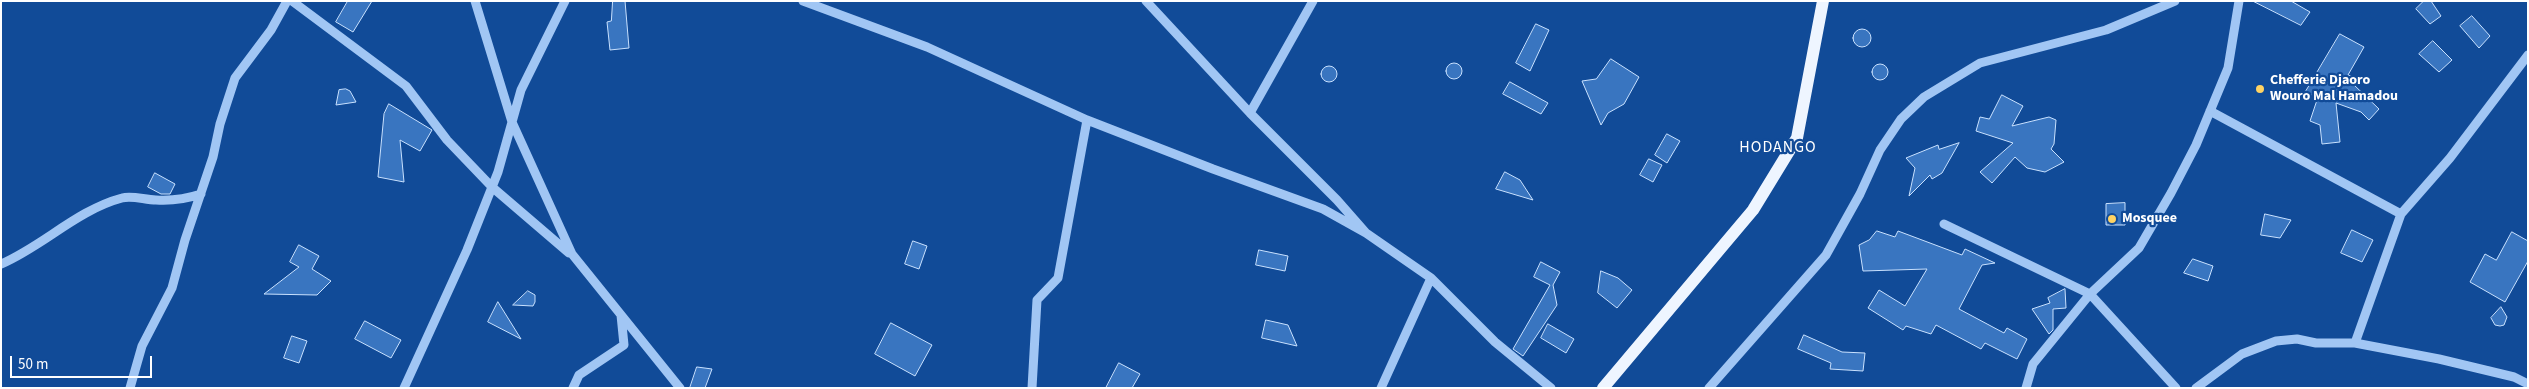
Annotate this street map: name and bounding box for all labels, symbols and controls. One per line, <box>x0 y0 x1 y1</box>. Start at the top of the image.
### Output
place label: Chefferie Djaoro Wouro Mal Hamadou <box>2270 73 2398 105</box>
marker: Chefferie Djaoro Wouro Mal Hamadou <box>2254 83 2266 95</box>
district label: HODANGO <box>1738 138 1818 158</box>
place label: Mosquee <box>2122 211 2177 227</box>
marker: Mosquee <box>2106 213 2118 225</box>
scale bar <box>12 346 155 378</box>
text: 50 m <box>18 354 48 375</box>

